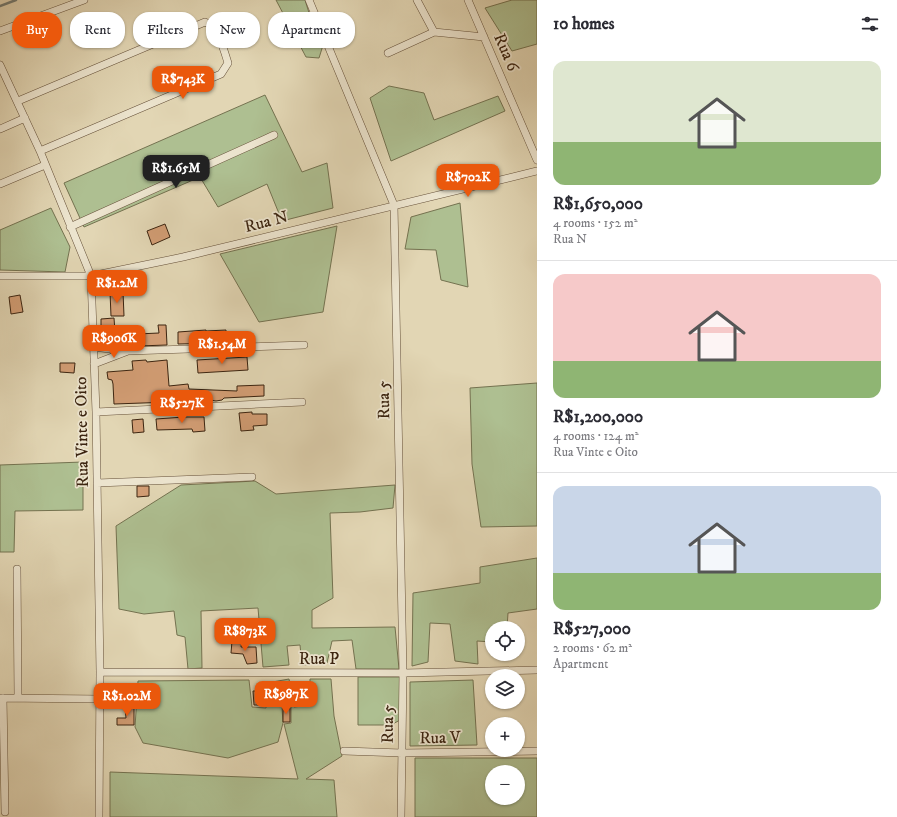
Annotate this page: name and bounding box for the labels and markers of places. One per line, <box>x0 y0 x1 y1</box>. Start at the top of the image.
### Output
pin: R$743K <box>150 66 216 100</box>
pin: R$1.65M <box>139 155 213 189</box>
pin: R$702K <box>435 164 501 198</box>
pin: R$1.2M <box>84 270 150 304</box>
pin: R$906K <box>81 325 147 359</box>
pin: R$1.54M <box>185 331 259 365</box>
pin: R$527K <box>149 390 215 424</box>
pin: R$873K <box>212 618 278 652</box>
pin: R$987K <box>253 681 319 715</box>
pin: R$1.02M <box>90 683 164 717</box>

